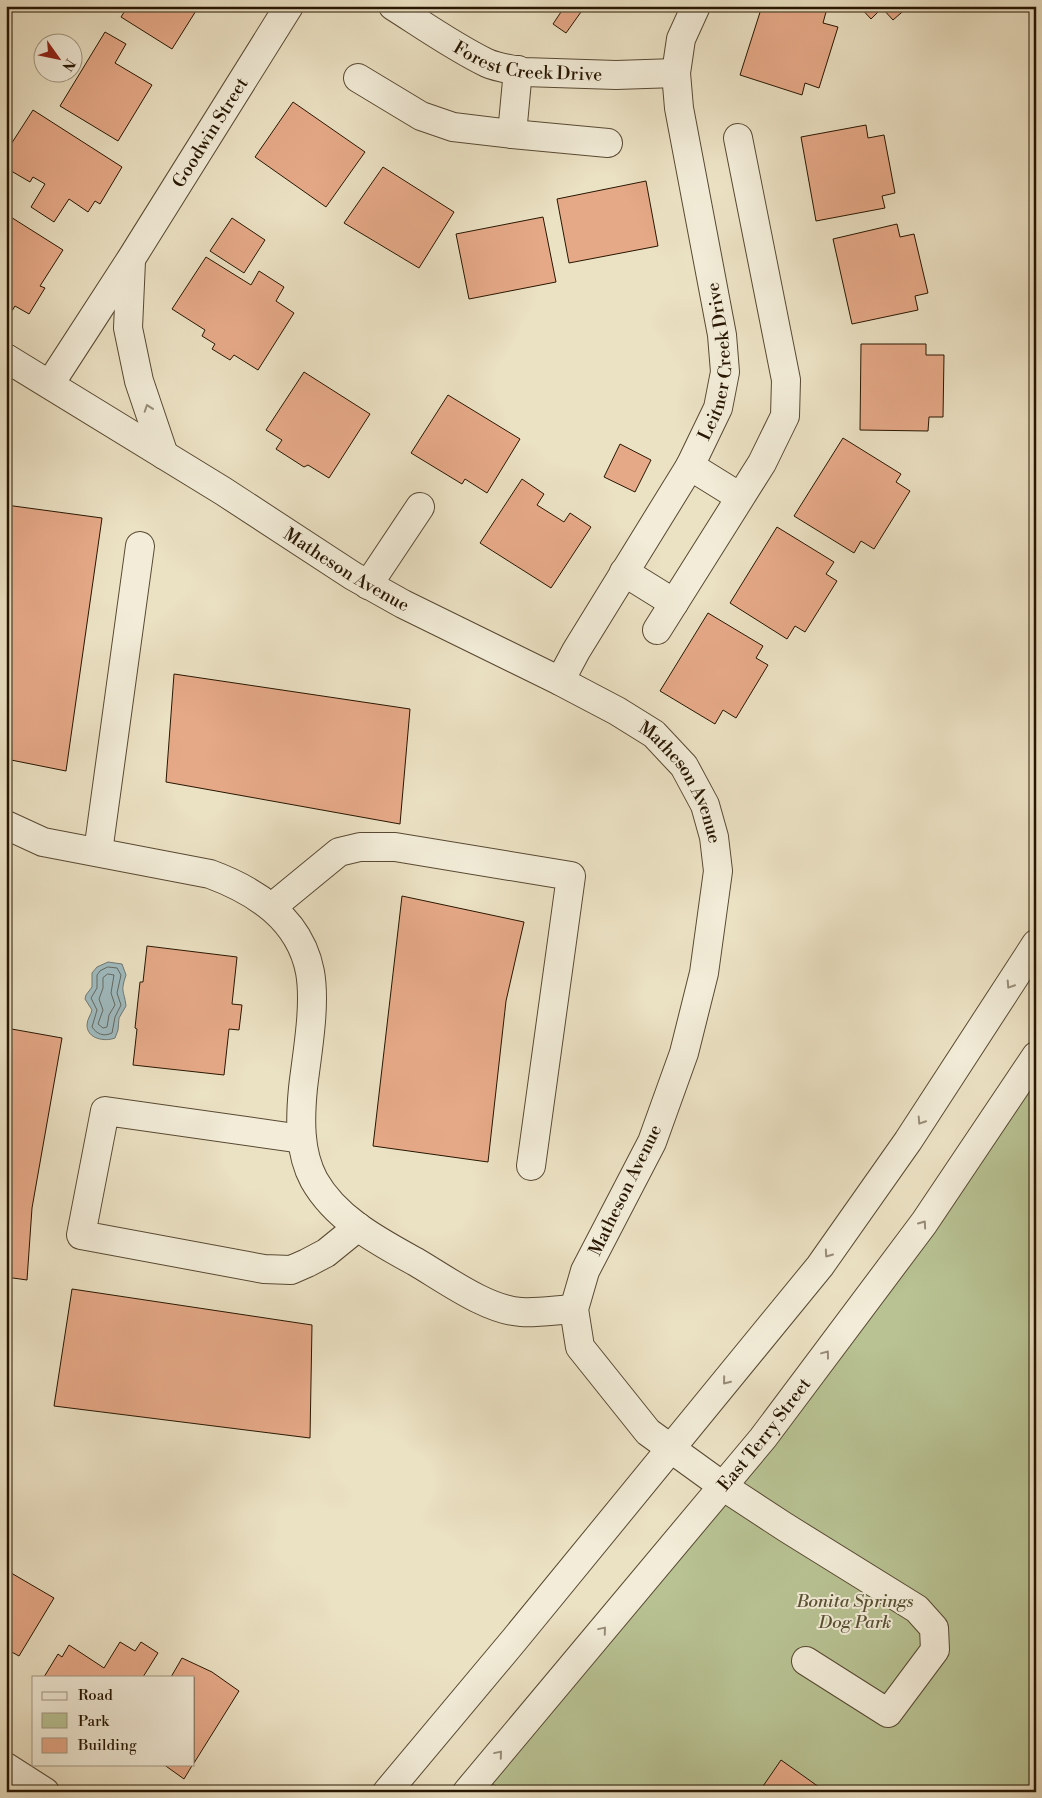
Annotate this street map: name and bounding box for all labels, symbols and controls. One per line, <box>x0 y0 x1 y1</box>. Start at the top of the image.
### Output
north arrow <box>32 32 82 82</box>
street label: Forest Creek Drive <box>449 36 603 87</box>
text: N <box>57 55 79 74</box>
street label: Goodwin Street <box>167 73 254 192</box>
street label: Leitner Creek Drive <box>693 280 738 444</box>
one-way arrow <box>144 405 154 413</box>
street label: Matheson Avenue <box>279 523 413 617</box>
street label: Matheson Avenue <box>634 716 726 845</box>
one-way arrow <box>1006 980 1016 989</box>
one-way arrow <box>918 1116 927 1125</box>
street label: Matheson Avenue <box>584 1121 667 1260</box>
one-way arrow <box>917 1220 926 1229</box>
one-way arrow <box>825 1249 834 1258</box>
one-way arrow <box>820 1350 829 1360</box>
street label: East Terry Street <box>713 1373 816 1496</box>
one-way arrow <box>724 1375 732 1384</box>
park label: Bonita Springs Dog Park <box>795 1590 914 1634</box>
one-way arrow <box>598 1627 606 1636</box>
legend <box>32 1676 195 1766</box>
text: Road <box>78 1686 113 1705</box>
text: Park <box>78 1712 110 1731</box>
text: Building <box>77 1736 137 1755</box>
one-way arrow <box>493 1751 502 1760</box>

